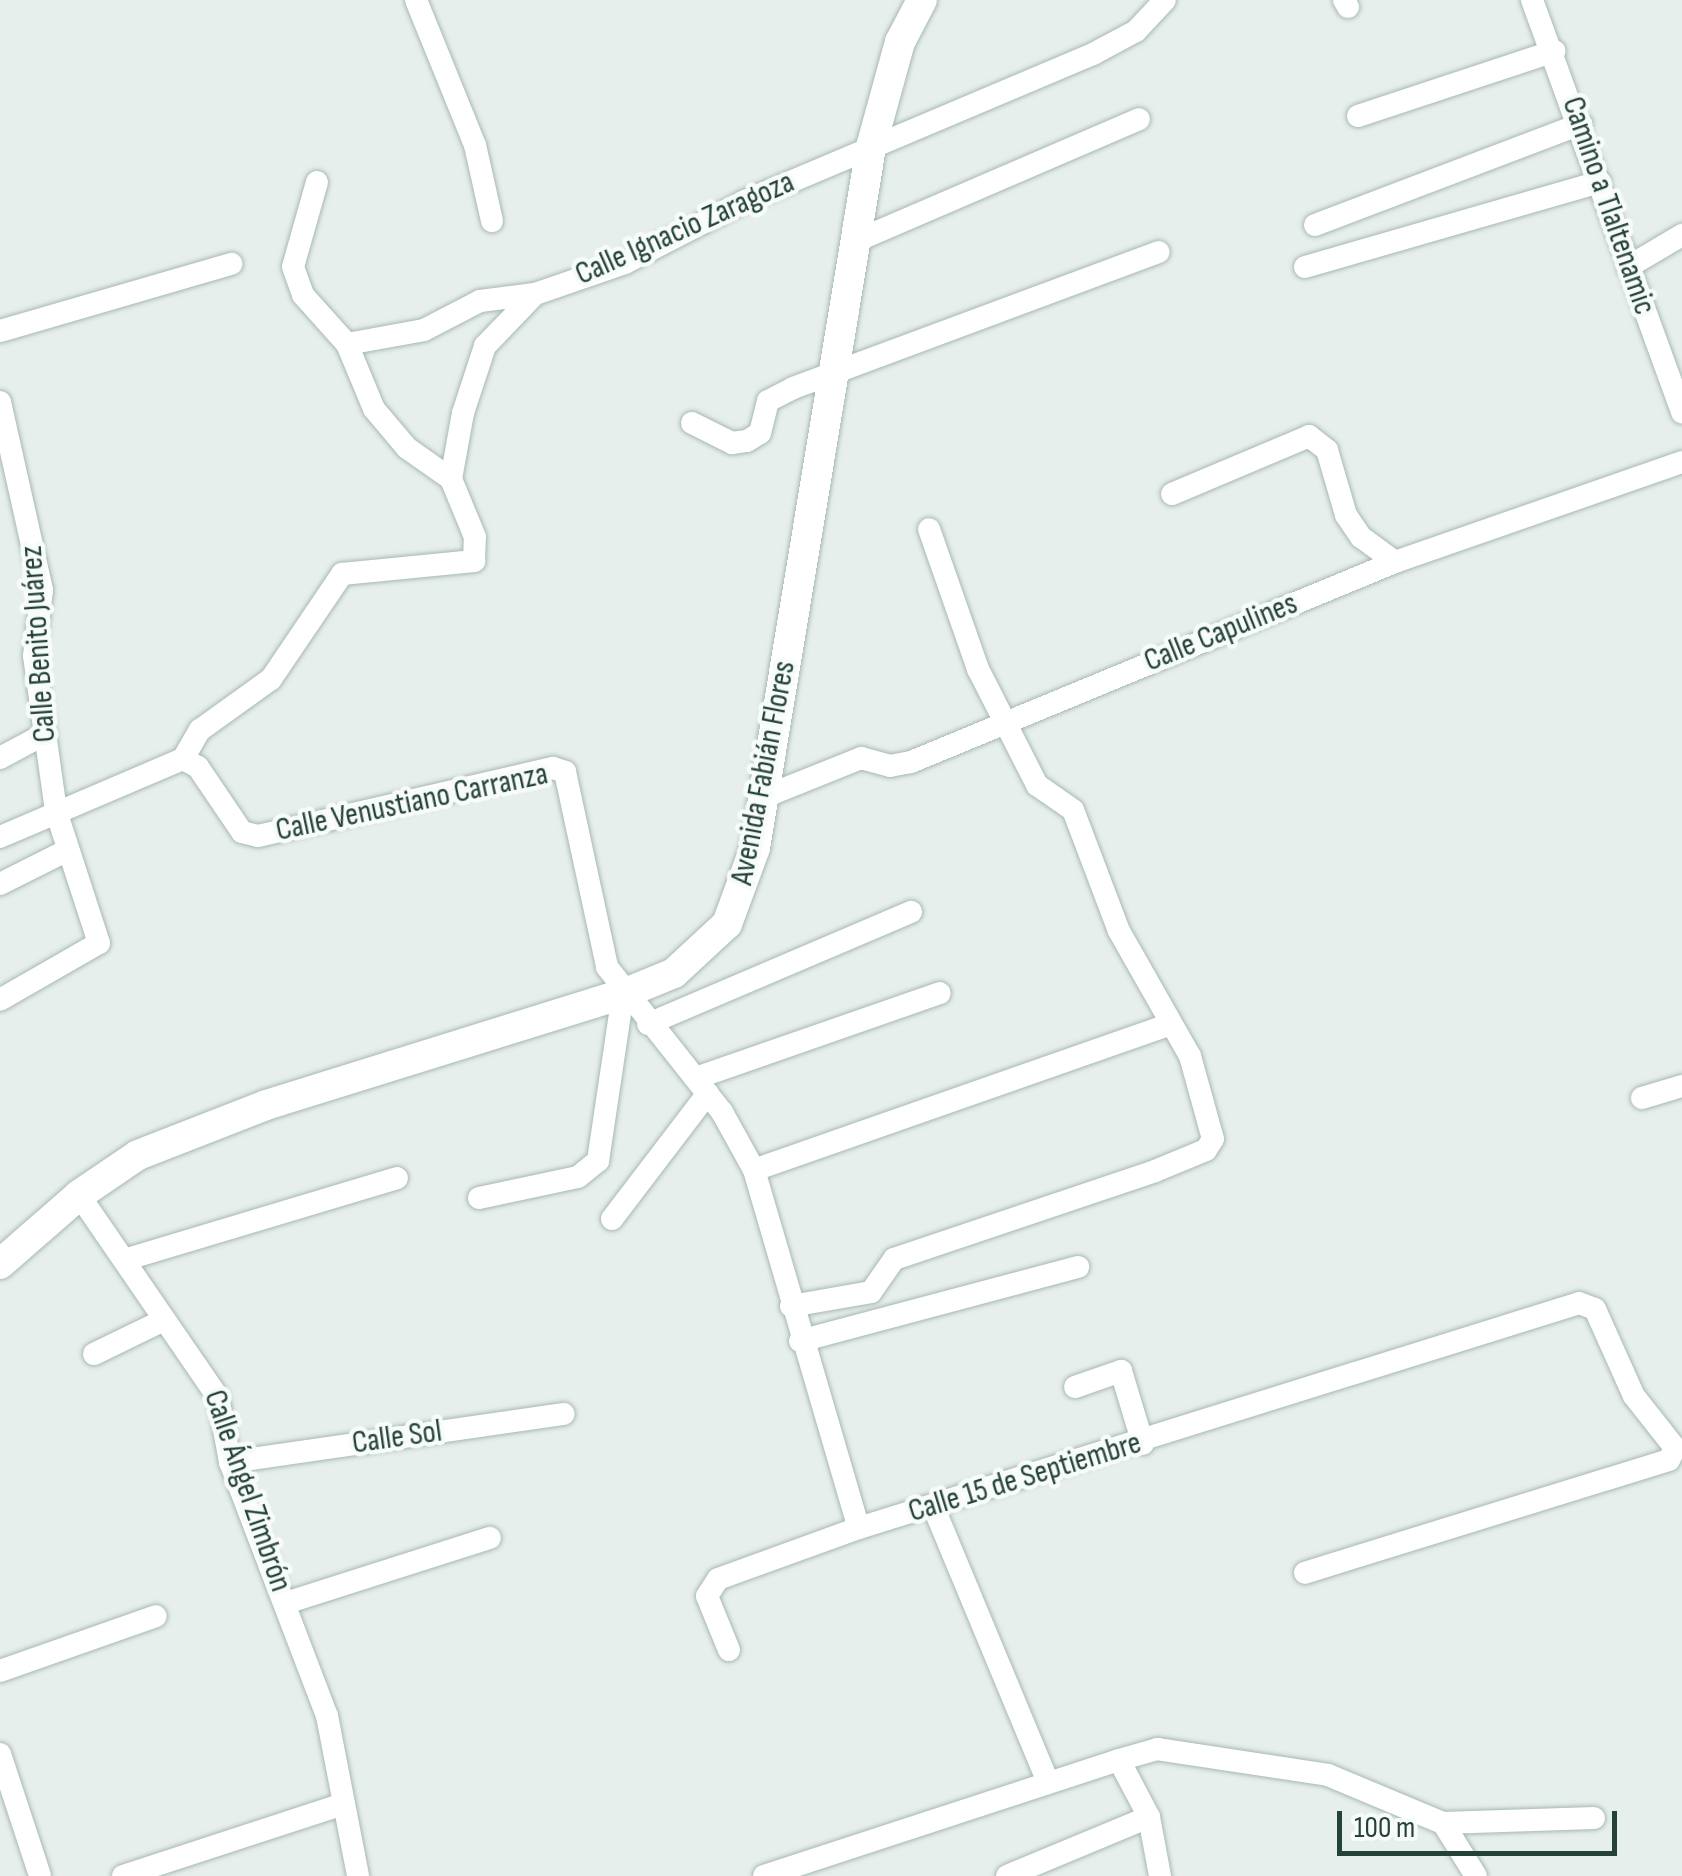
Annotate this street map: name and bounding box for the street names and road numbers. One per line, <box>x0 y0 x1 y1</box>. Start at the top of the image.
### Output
street label: Camino a Tlaltenamic <box>1553 92 1663 320</box>
street label: Calle Ignacio Zaragoza <box>570 164 800 294</box>
street label: Calle Benito Juárez <box>13 544 65 744</box>
street label: Calle Capulines <box>1139 585 1303 681</box>
street label: Avenida Fabián Flores <box>723 658 805 888</box>
street label: Calle Venustiano Carranza <box>273 755 551 851</box>
street label: Calle Ángel Zimbrón <box>195 1385 299 1597</box>
street label: Calle Sol <box>350 1413 444 1463</box>
street label: Calle 15 de Septiembre <box>904 1424 1146 1532</box>

